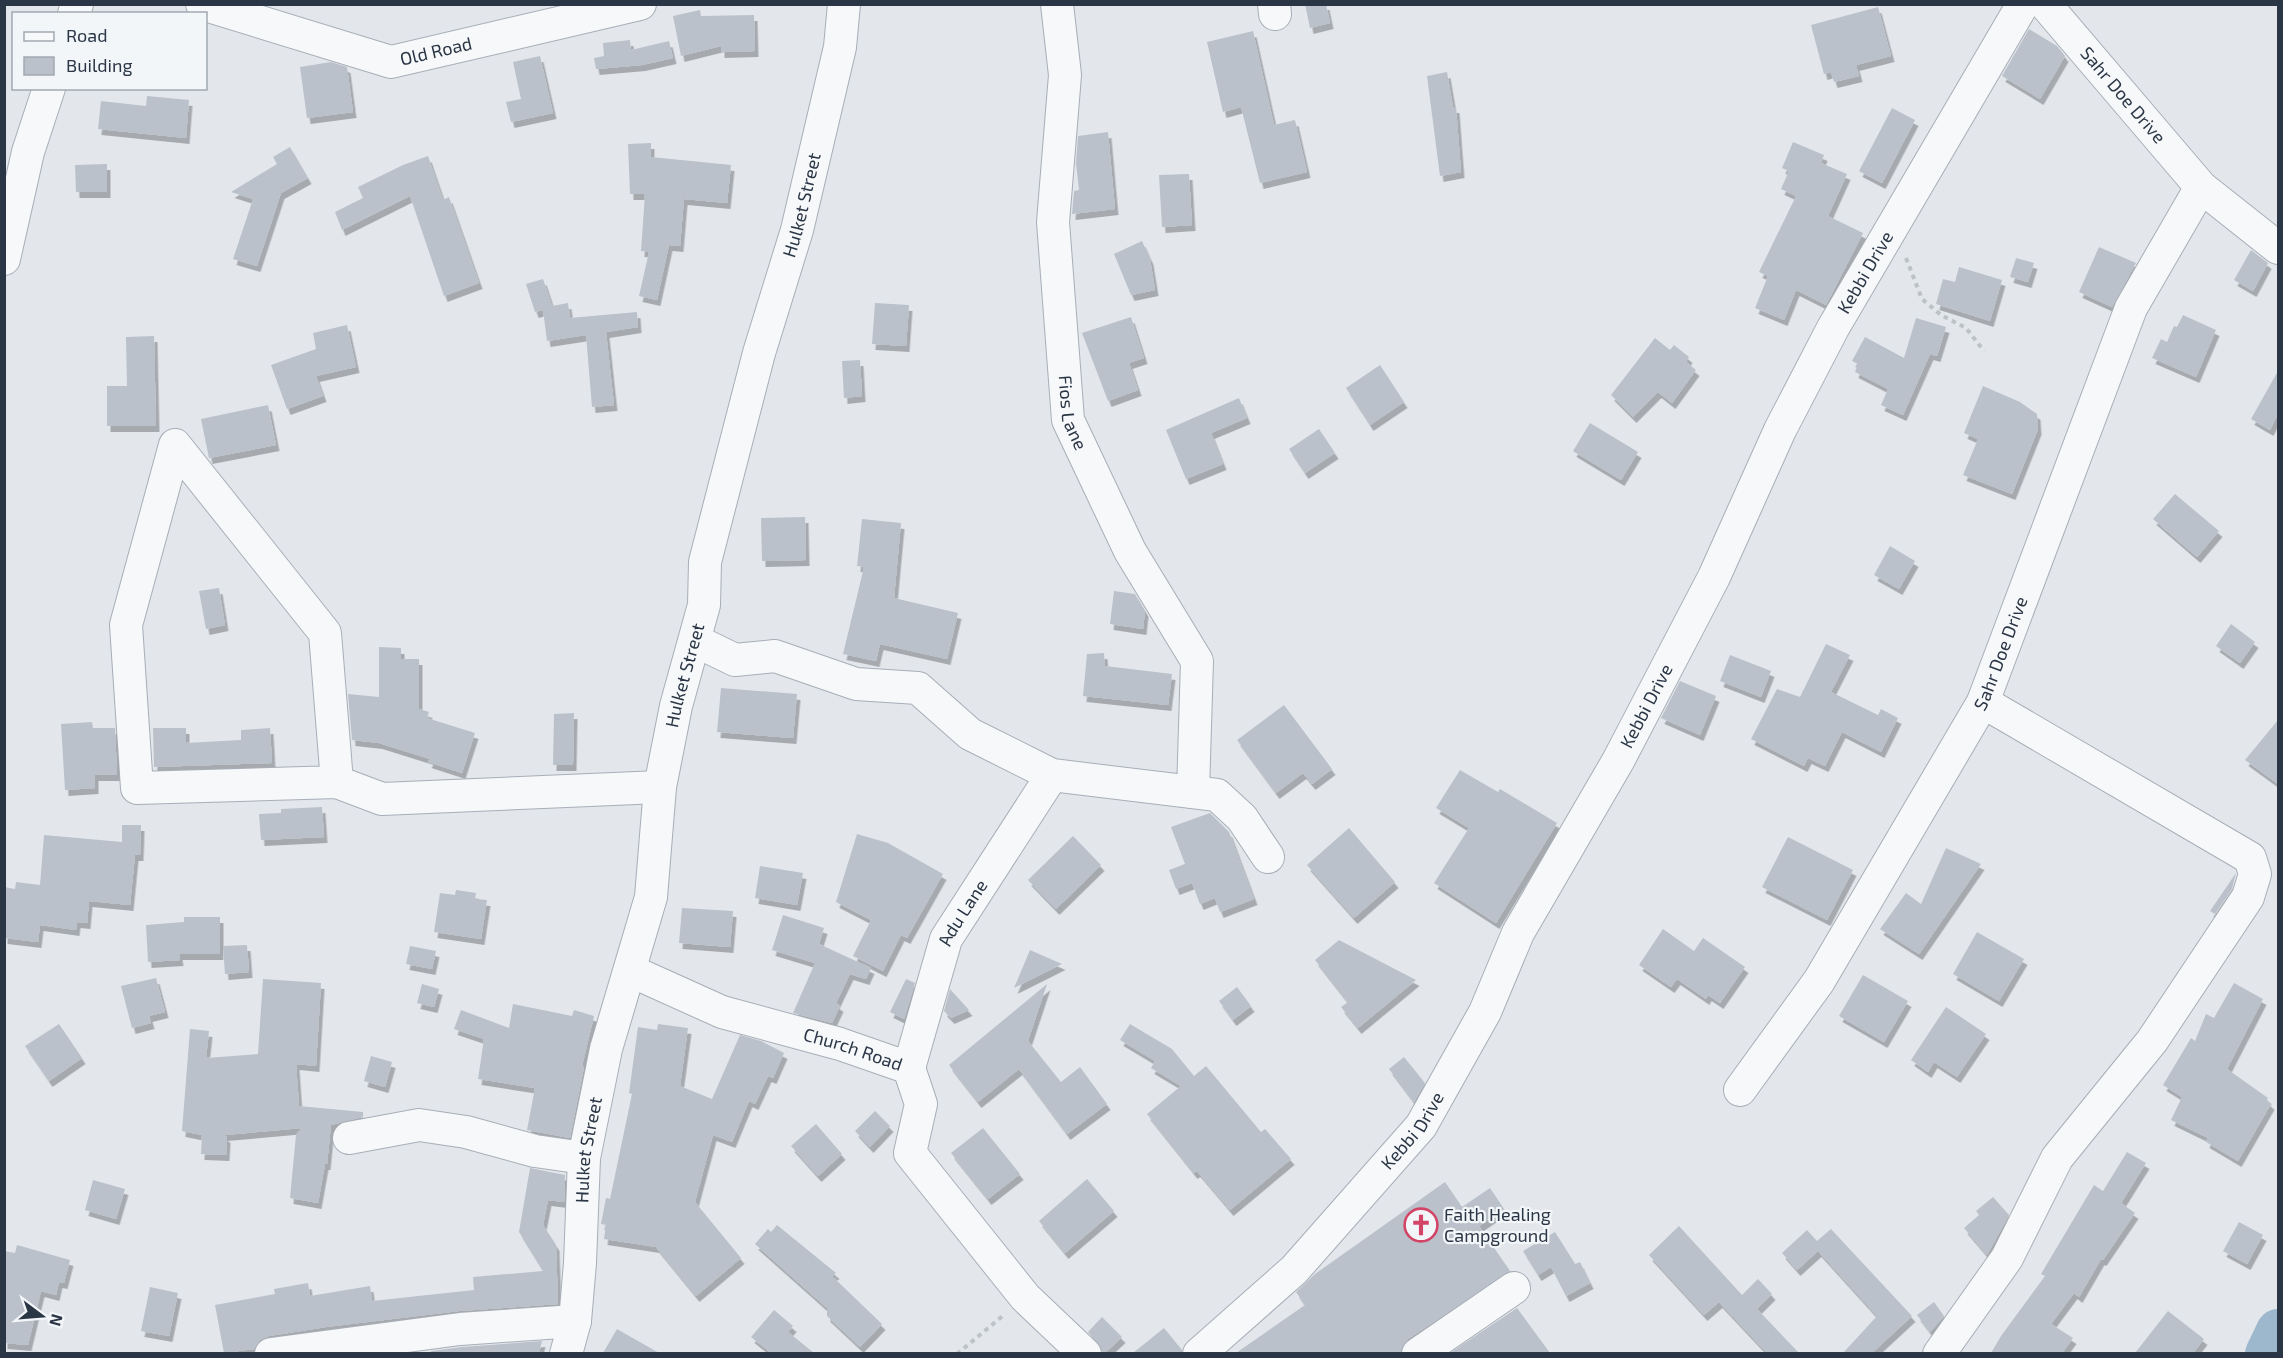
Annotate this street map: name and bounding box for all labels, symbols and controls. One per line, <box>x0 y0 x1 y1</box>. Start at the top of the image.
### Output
legend <box>12 12 207 90</box>
text: Road <box>66 24 107 46</box>
street label: Old Road <box>398 32 474 70</box>
street label: Sahr Doe Drive <box>2076 42 2171 147</box>
text: Building <box>66 54 133 76</box>
street label: Hulket Street <box>777 150 825 260</box>
street label: Kebbi Drive <box>1832 227 1897 317</box>
street label: Fios Lane <box>1055 374 1093 453</box>
street label: Sahr Doe Drive <box>1968 593 2032 714</box>
street label: Hulket Street <box>660 620 708 729</box>
street label: Kebbi Drive <box>1615 660 1677 751</box>
street label: Adu Lane <box>933 875 992 948</box>
street label: Church Road <box>801 1023 906 1075</box>
street label: Kebbi Drive <box>1376 1088 1448 1174</box>
street label: Hulket Street <box>570 1095 606 1203</box>
place label: Faith Healing Campground <box>1444 1203 1551 1246</box>
church icon: Faith Healing Campground <box>1403 1207 1439 1243</box>
north arrow <box>12 1286 72 1346</box>
text: N <box>46 1312 68 1328</box>

